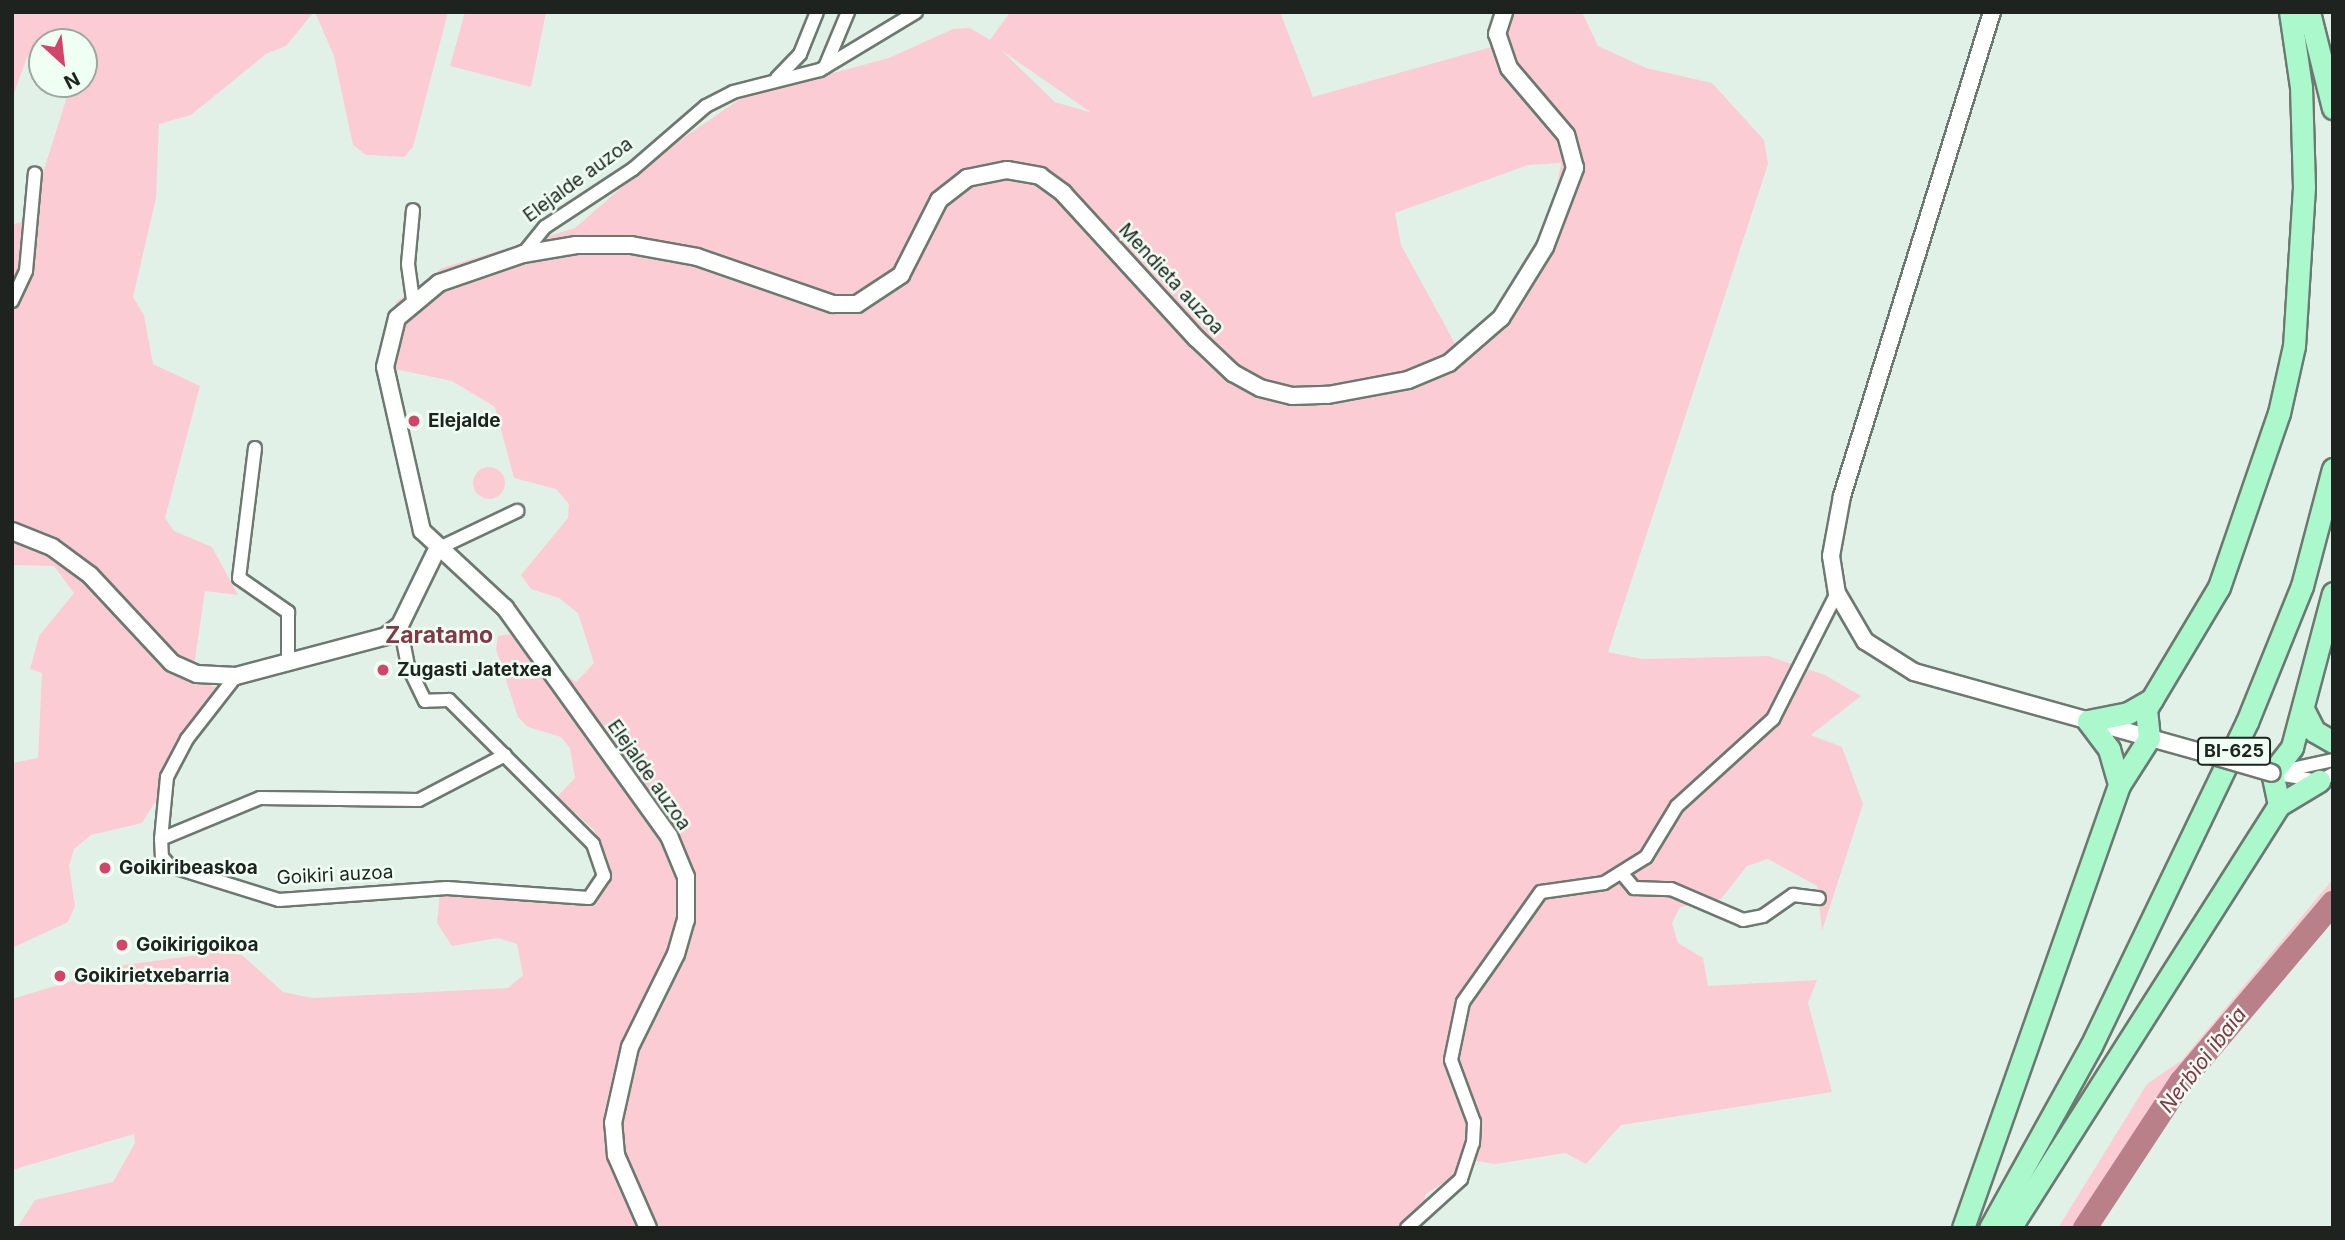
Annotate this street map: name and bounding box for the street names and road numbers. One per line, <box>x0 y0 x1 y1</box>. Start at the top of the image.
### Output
street label: Elejalde auzoa <box>519 133 637 227</box>
street label: Mendieta auzoa <box>1114 219 1228 339</box>
street label: Elejalde auzoa <box>603 715 695 835</box>
road number: BI-625 <box>2196 736 2272 766</box>
street label: Goikiri auzoa <box>276 861 394 889</box>

